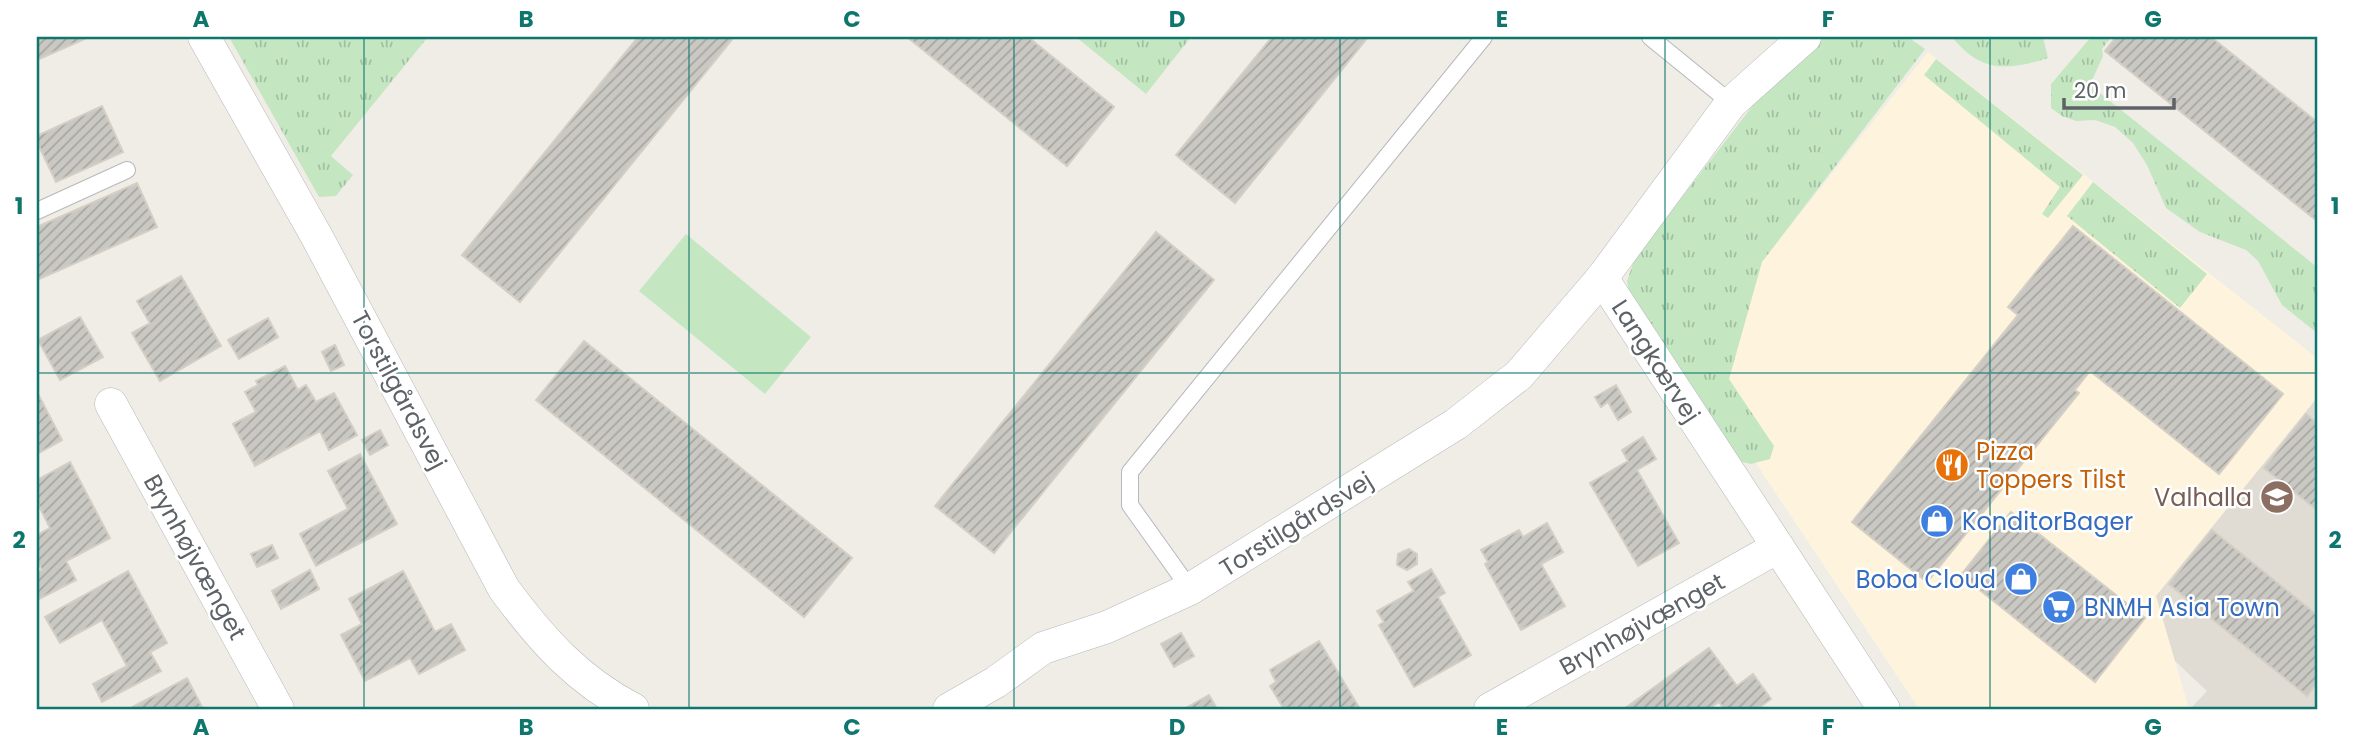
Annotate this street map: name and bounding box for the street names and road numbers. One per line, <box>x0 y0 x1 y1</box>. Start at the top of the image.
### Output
street label: Langkærvej <box>1604 293 1708 429</box>
street label: Torstilgårdsvej <box>343 305 455 475</box>
street label: Torstilgårdsvej <box>1213 464 1379 584</box>
street label: Brynhøjvænget <box>136 468 254 646</box>
street label: Brynhøjvænget <box>1553 565 1731 683</box>

